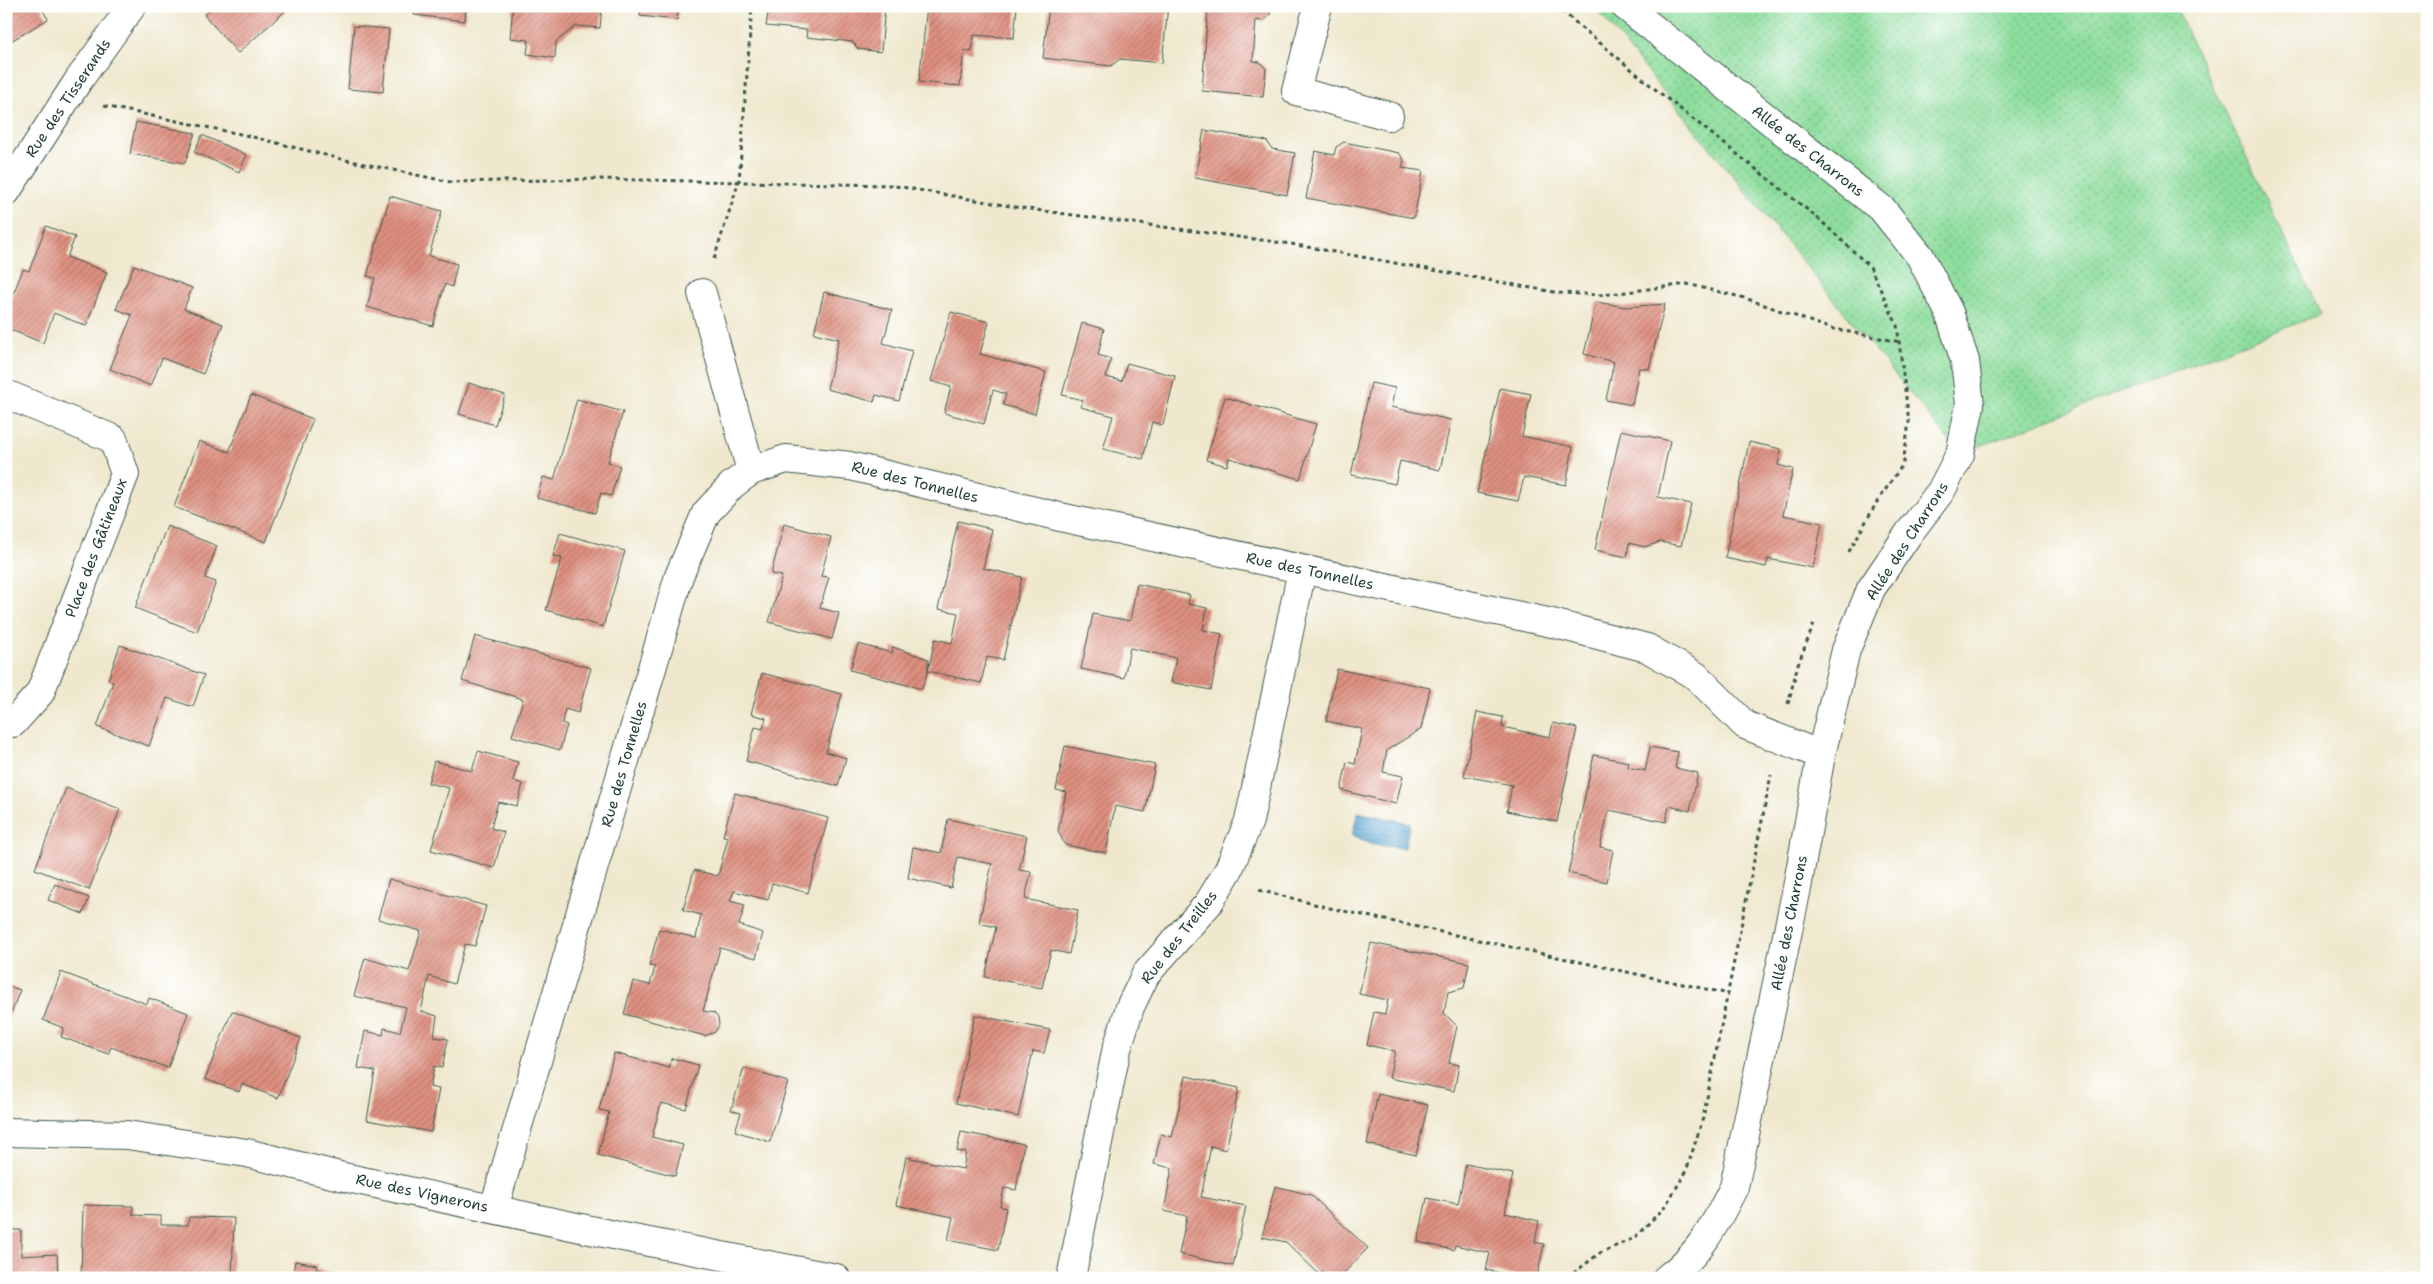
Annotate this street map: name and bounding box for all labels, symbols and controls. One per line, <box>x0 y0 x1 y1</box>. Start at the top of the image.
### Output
street label: Rue des Tisserands <box>21 35 115 161</box>
street label: Allée des Charrons <box>1748 101 1868 201</box>
street label: Rue des Tonnelles <box>849 457 981 507</box>
street label: Place des Gâtineaux <box>60 475 132 620</box>
street label: Allée des Charrons <box>1861 478 1953 604</box>
street label: Rue des Tonnelles <box>1244 548 1376 594</box>
street label: Rue des Tonnelles <box>596 699 652 829</box>
street label: Allée des Charrons <box>1766 853 1812 993</box>
street label: Rue des Treilles <box>1136 886 1222 988</box>
street label: Rue des Vignerons <box>354 1169 490 1217</box>

